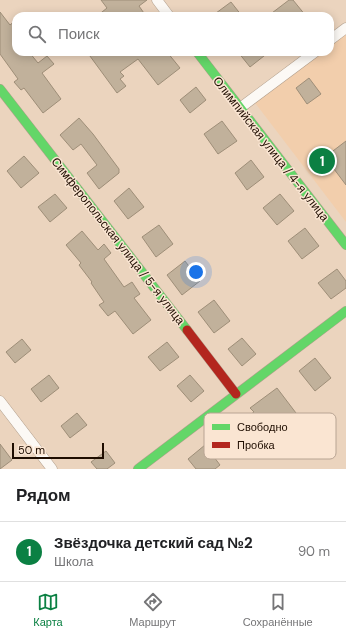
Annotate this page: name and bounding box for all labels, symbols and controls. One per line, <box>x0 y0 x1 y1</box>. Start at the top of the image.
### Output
search box <box>12 12 334 56</box>
icon: search <box>26 23 48 45</box>
text: Поиск <box>58 24 100 44</box>
street label: Олимпийская улица / 4-я улица <box>209 73 333 225</box>
pin: 1 <box>309 146 335 176</box>
street label: Симферопольская улица / 5-я улица <box>48 154 189 328</box>
your location <box>186 262 206 282</box>
legend <box>204 413 336 459</box>
text: Свободно <box>237 420 288 434</box>
text: Пробка <box>237 438 275 452</box>
scale bar <box>12 441 104 460</box>
text: 50 m <box>18 443 45 457</box>
text: Рядом <box>16 484 71 506</box>
text: Звёздочка детский сад №2 <box>54 533 253 553</box>
text: 1 <box>27 543 31 560</box>
text: 90 m <box>298 543 330 560</box>
text: Школа <box>54 553 94 570</box>
tab: Карта <box>33 591 63 629</box>
tab: Маршрут <box>129 591 176 629</box>
tab: Сохранённые <box>243 591 313 629</box>

